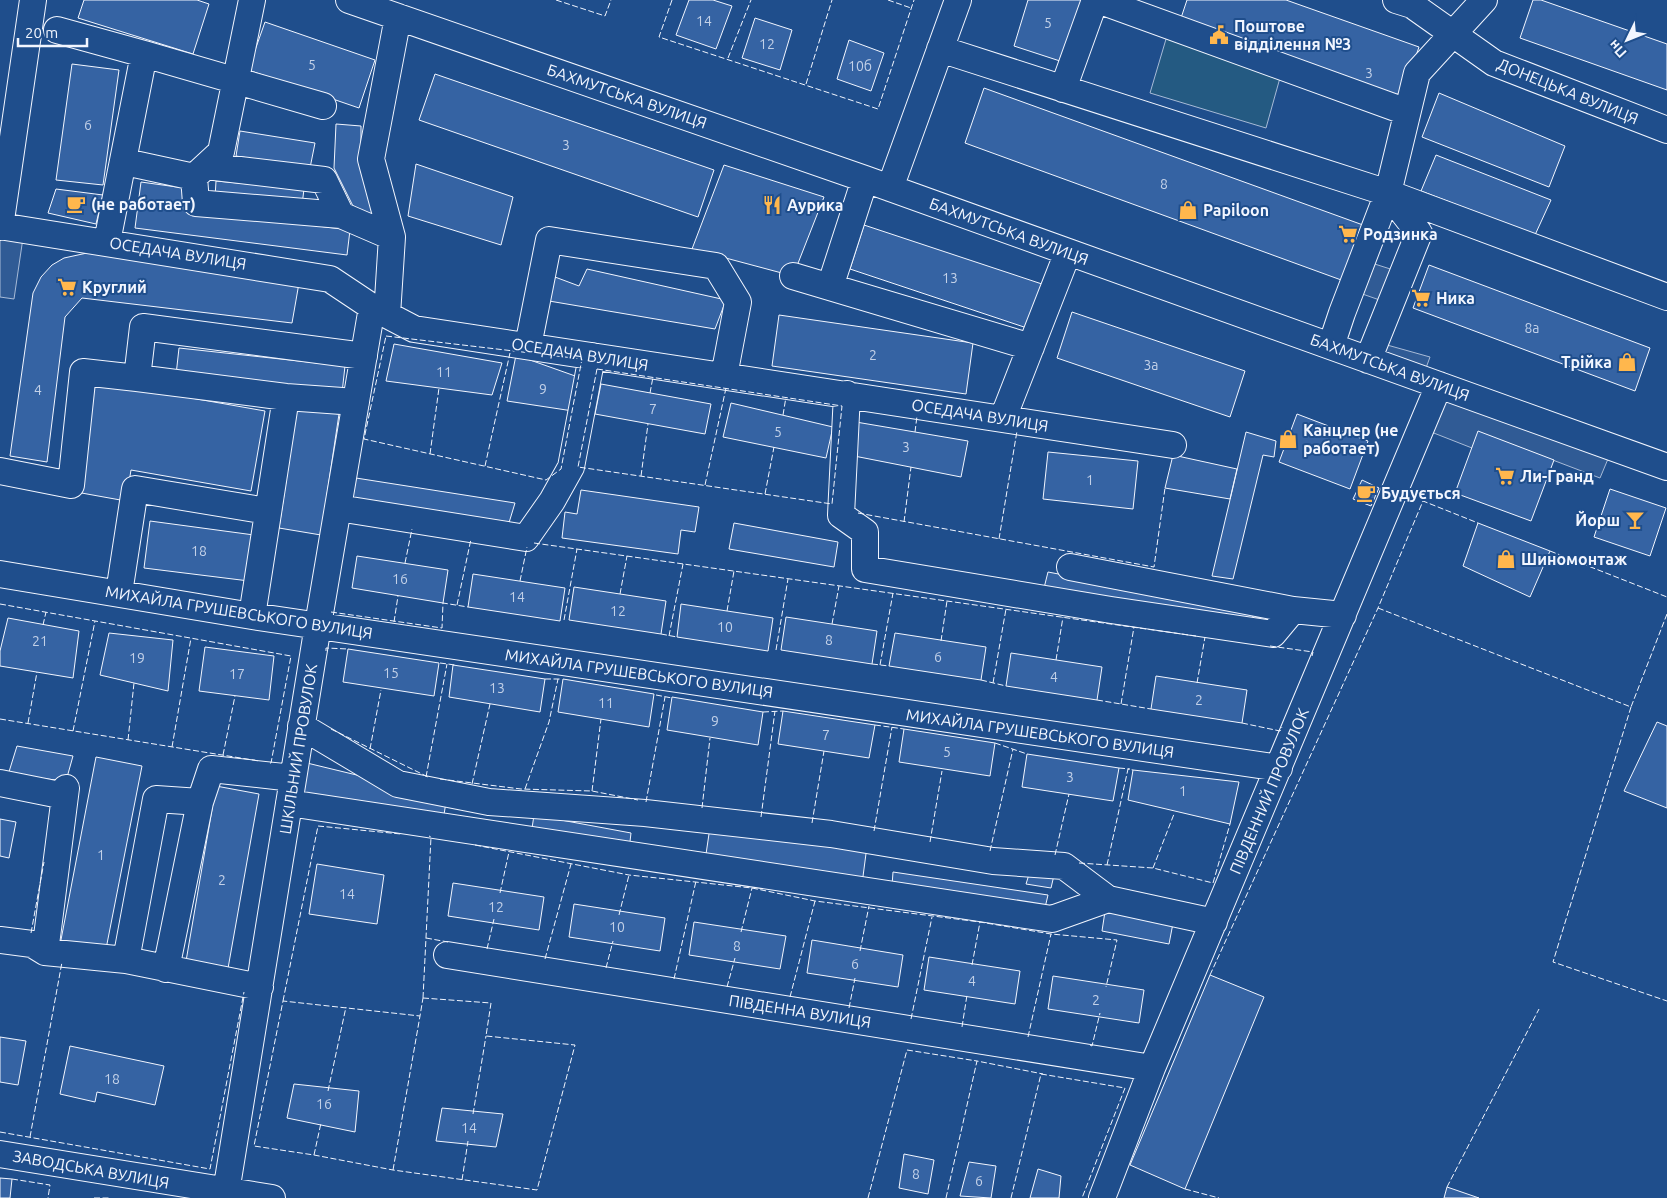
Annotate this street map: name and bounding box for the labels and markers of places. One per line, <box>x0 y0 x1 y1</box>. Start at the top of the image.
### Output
place label: Поштове відділення №3 <box>1234 17 1351 53</box>
public building icon: Поштове відділення №3 <box>1208 24 1230 46</box>
cafe icon: (не работает) <box>65 193 87 215</box>
restaurant icon: Аурика <box>761 194 783 216</box>
place label: (не работает) <box>91 195 196 214</box>
place label: Аурика <box>787 196 844 214</box>
shop icon: Papiloon <box>1177 199 1199 221</box>
place label: Papiloon <box>1203 201 1269 219</box>
supermarket icon: Родзинка <box>1337 223 1359 245</box>
place label: Родзинка <box>1363 225 1438 243</box>
supermarket icon: Круглий <box>56 276 78 298</box>
place label: Круглий <box>82 278 147 296</box>
supermarket icon: Ника <box>1410 287 1432 309</box>
place label: Ника <box>1436 289 1475 307</box>
shop icon: Трійка <box>1616 351 1638 373</box>
place label: Трійка <box>1561 353 1612 371</box>
place label: Канцлер (не работает) <box>1303 421 1398 458</box>
shop icon: Канцлер (не работает) <box>1277 428 1299 450</box>
supermarket icon: Ли-Гранд <box>1494 465 1516 487</box>
place label: Ли-Гранд <box>1520 467 1594 485</box>
cafe icon: Будується <box>1355 482 1377 504</box>
place label: Будується <box>1381 484 1461 502</box>
bar icon: Йорш <box>1624 509 1646 531</box>
place label: Йорш <box>1575 510 1620 529</box>
shop icon: Шиномонтаж <box>1495 548 1517 570</box>
place label: Шиномонтаж <box>1521 550 1627 568</box>

